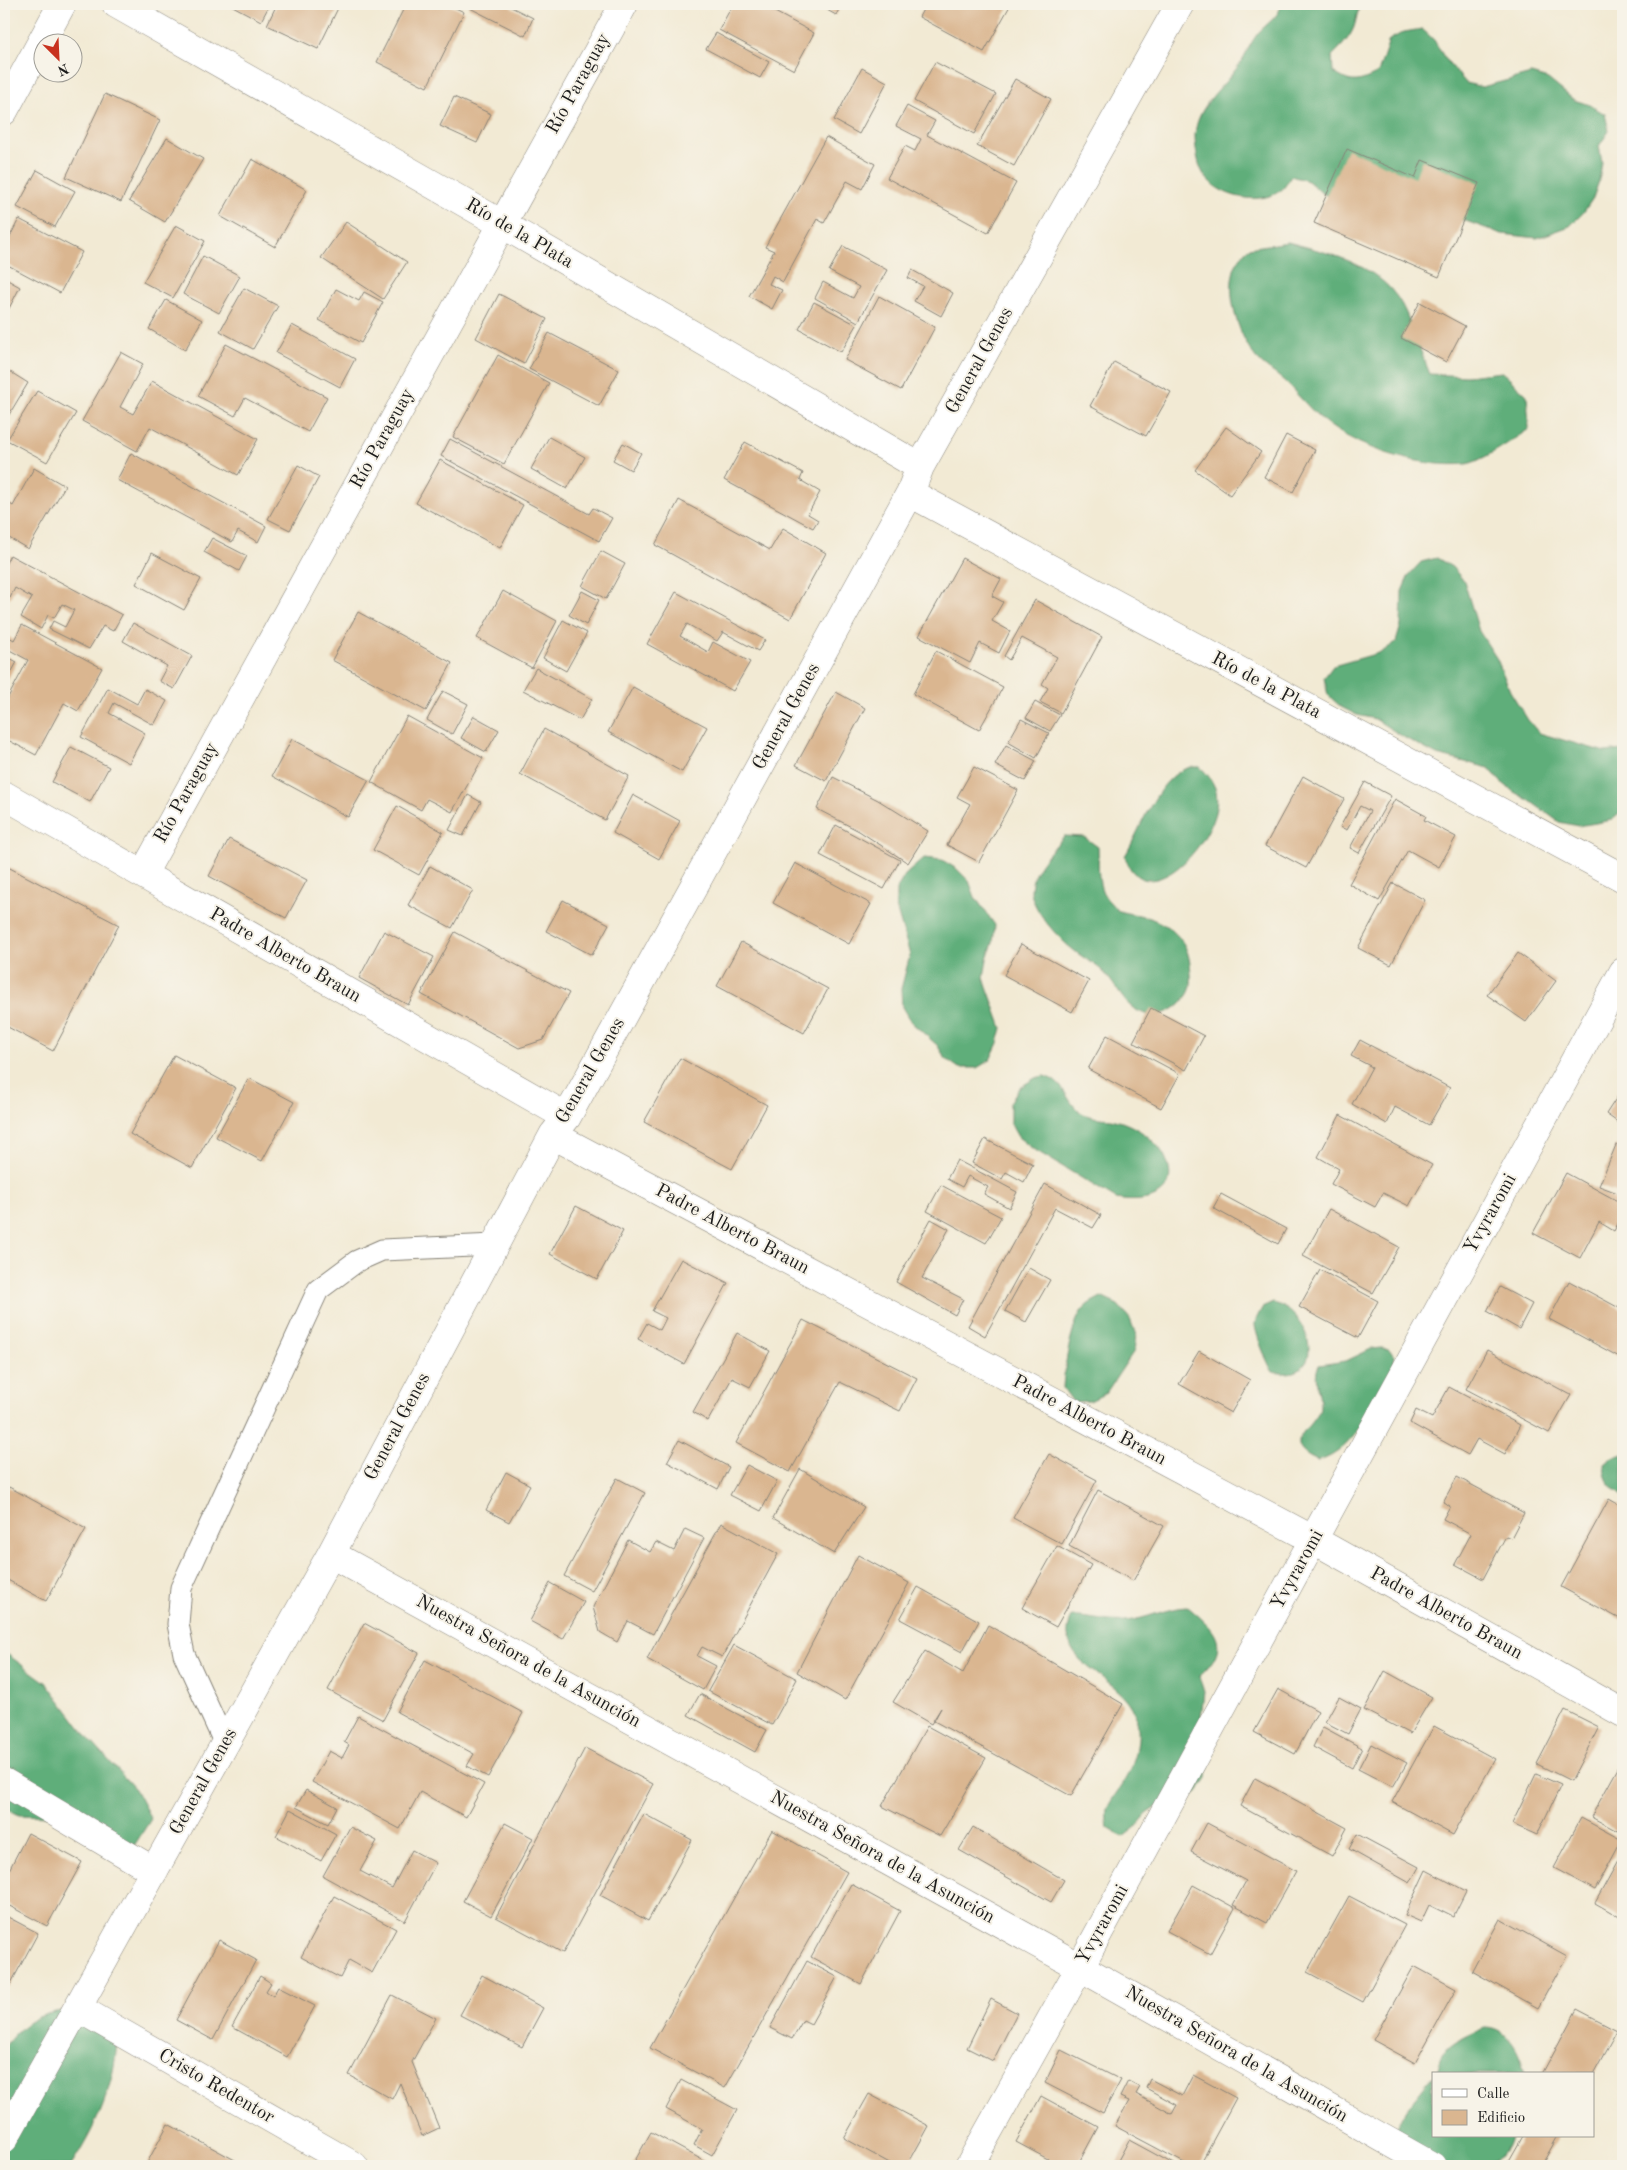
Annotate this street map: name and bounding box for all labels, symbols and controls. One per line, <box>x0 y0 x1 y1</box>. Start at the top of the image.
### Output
street label: Río Paraguay <box>544 31 614 137</box>
north arrow <box>32 32 82 82</box>
text: N <box>55 60 71 78</box>
street label: Río de la Plata <box>462 196 577 273</box>
street label: General Genes <box>943 304 1017 418</box>
street label: Río Paraguay <box>348 386 418 492</box>
street label: Río de la Plata <box>1208 649 1324 723</box>
street label: General Genes <box>750 660 824 774</box>
street label: Río Paraguay <box>152 740 222 846</box>
street label: Padre Alberto Braun <box>206 905 364 1007</box>
street label: General Genes <box>553 1015 629 1127</box>
street label: Yvyraromi <box>1461 1171 1521 1257</box>
street label: Padre Alberto Braun <box>652 1181 812 1279</box>
street label: General Genes <box>362 1370 434 1484</box>
street label: Padre Alberto Braun <box>1009 1372 1169 1470</box>
street label: Yvyraromi <box>1268 1527 1328 1613</box>
street label: Padre Alberto Braun <box>1367 1564 1525 1664</box>
street label: Nuestra Señora de la Asunción <box>412 1592 644 1732</box>
street label: General Genes <box>167 1725 241 1839</box>
street label: Nuestra Señora de la Asunción <box>766 1788 998 1928</box>
street label: Yvyraromi <box>1073 1882 1133 1968</box>
street label: Nuestra Señora de la Asunción <box>1121 1983 1351 2127</box>
street label: Cristo Redentor <box>155 2046 277 2128</box>
legend <box>1432 2072 1594 2138</box>
text: Calle <box>1477 2087 1510 2102</box>
text: Edificio <box>1477 2111 1525 2126</box>

